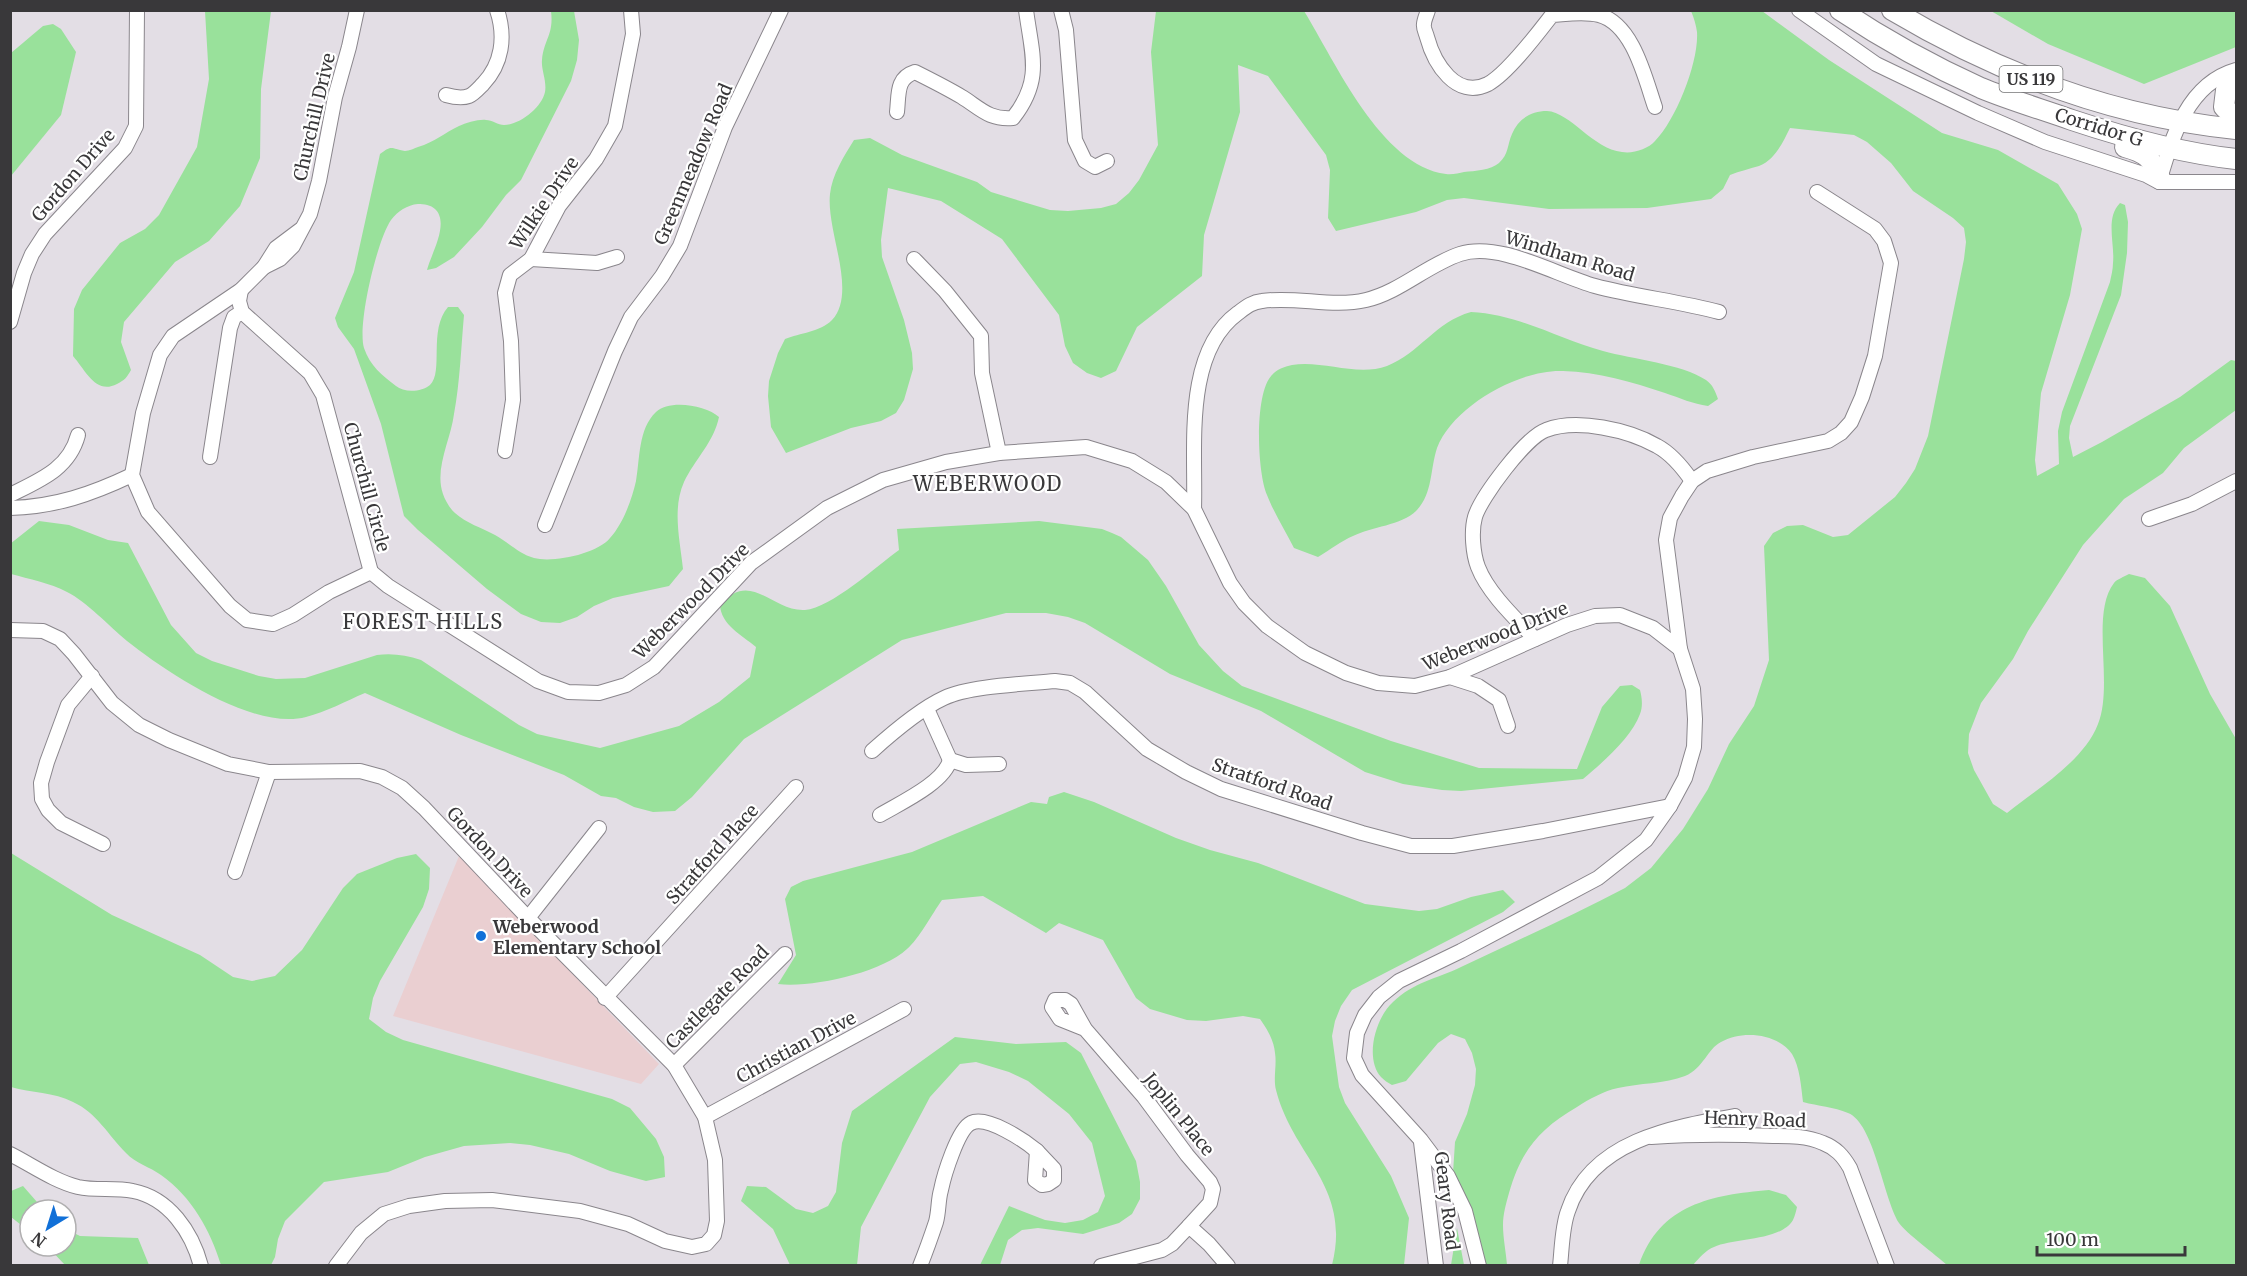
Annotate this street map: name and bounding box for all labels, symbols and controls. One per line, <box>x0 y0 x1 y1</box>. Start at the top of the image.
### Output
street label: Churchill Drive <box>288 51 340 183</box>
road number: US 119 <box>2000 66 2062 92</box>
street label: Greenmeadow Road <box>649 80 737 248</box>
street label: Corridor G <box>2052 103 2146 151</box>
street label: Gordon Drive <box>26 124 120 226</box>
street label: Wilkie Drive <box>504 152 583 255</box>
street label: Windham Road <box>1502 225 1637 287</box>
street label: Churchill Circle <box>339 420 395 554</box>
district label: WEBERWOOD <box>912 471 1063 496</box>
street label: Weberwood Drive <box>628 538 754 664</box>
street label: Weberwood Drive <box>1418 596 1571 676</box>
district label: FOREST HILLS <box>342 609 504 634</box>
street label: Stratford Road <box>1209 753 1335 815</box>
street label: Stratford Place <box>661 799 763 909</box>
street label: Gordon Drive <box>442 802 538 902</box>
place label: Weberwood Elementary School <box>492 915 661 959</box>
marker: Weberwood Elementary School <box>474 929 488 943</box>
street label: Castlegate Road <box>660 940 774 1054</box>
street label: Christian Drive <box>732 1006 860 1088</box>
street label: Joplin Place <box>1138 1067 1219 1160</box>
street label: Henry Road <box>1703 1106 1807 1132</box>
street label: Geary Road <box>1430 1150 1464 1252</box>
north arrow <box>18 1198 78 1258</box>
scale bar <box>2037 1219 2186 1257</box>
text: N <box>27 1228 50 1252</box>
text: 100 m <box>2046 1228 2099 1251</box>

